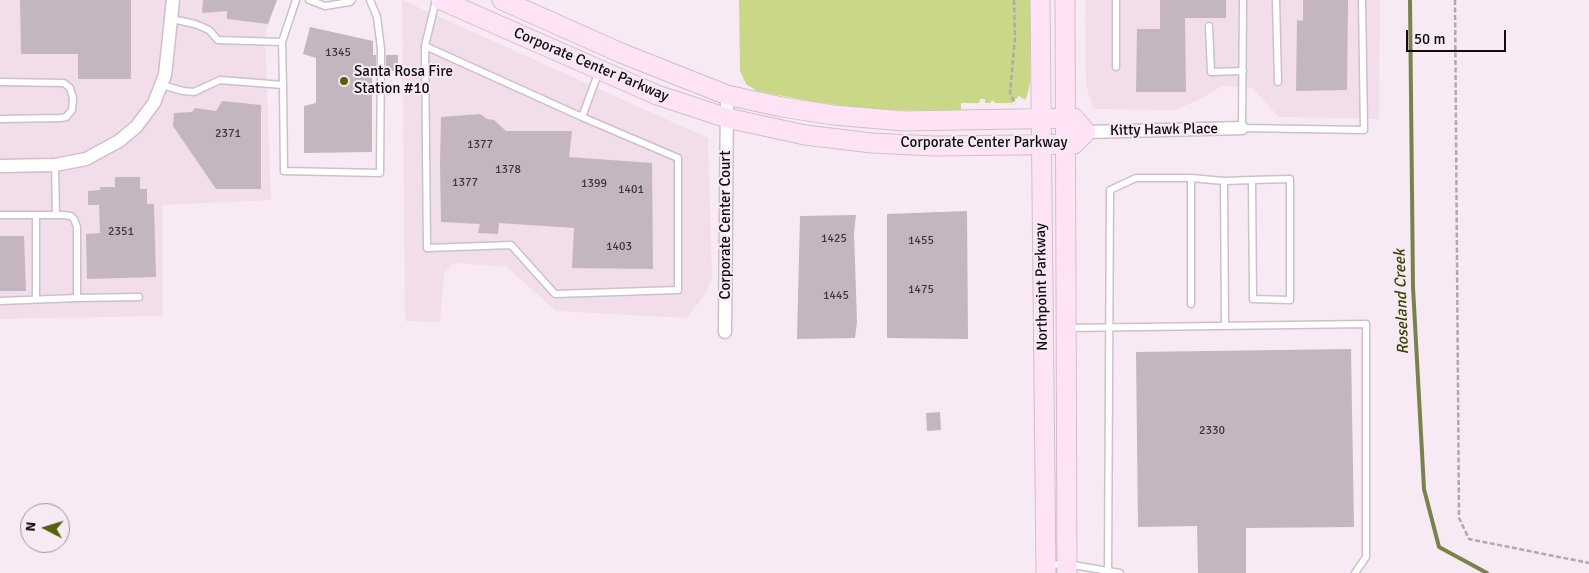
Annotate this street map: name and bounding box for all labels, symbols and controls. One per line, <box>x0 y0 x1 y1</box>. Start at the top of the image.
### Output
scale bar <box>1409 20 1509 52</box>
street label: Corporate Center Parkway <box>511 24 671 106</box>
text: 50 m <box>1414 30 1445 48</box>
house number: 1345 <box>325 46 351 60</box>
place label: Santa Rosa Fire Station #10 <box>354 63 453 98</box>
marker: Santa Rosa Fire Station #10 <box>338 75 350 87</box>
street label: Kitty Hawk Place <box>1110 120 1218 140</box>
house number: 2371 <box>215 127 241 141</box>
street label: Corporate Center Parkway <box>901 134 1067 152</box>
house number: 1377 <box>467 138 493 152</box>
street label: Corporate Center Court <box>717 151 735 299</box>
house number: 1378 <box>495 163 521 177</box>
house number: 1377 <box>452 176 478 190</box>
house number: 1399 <box>581 177 607 191</box>
house number: 1401 <box>618 183 644 197</box>
street label: Northpoint Parkway <box>1032 223 1052 351</box>
house number: 2351 <box>108 225 134 239</box>
house number: 1425 <box>821 232 847 246</box>
house number: 1455 <box>908 234 934 248</box>
house number: 1403 <box>606 240 632 254</box>
water label: Roseland Creek <box>1391 249 1413 355</box>
house number: 1475 <box>908 283 934 297</box>
house number: 1445 <box>823 289 849 303</box>
house number: 2330 <box>1199 424 1225 438</box>
north arrow <box>20 503 70 553</box>
text: N <box>22 521 39 532</box>

